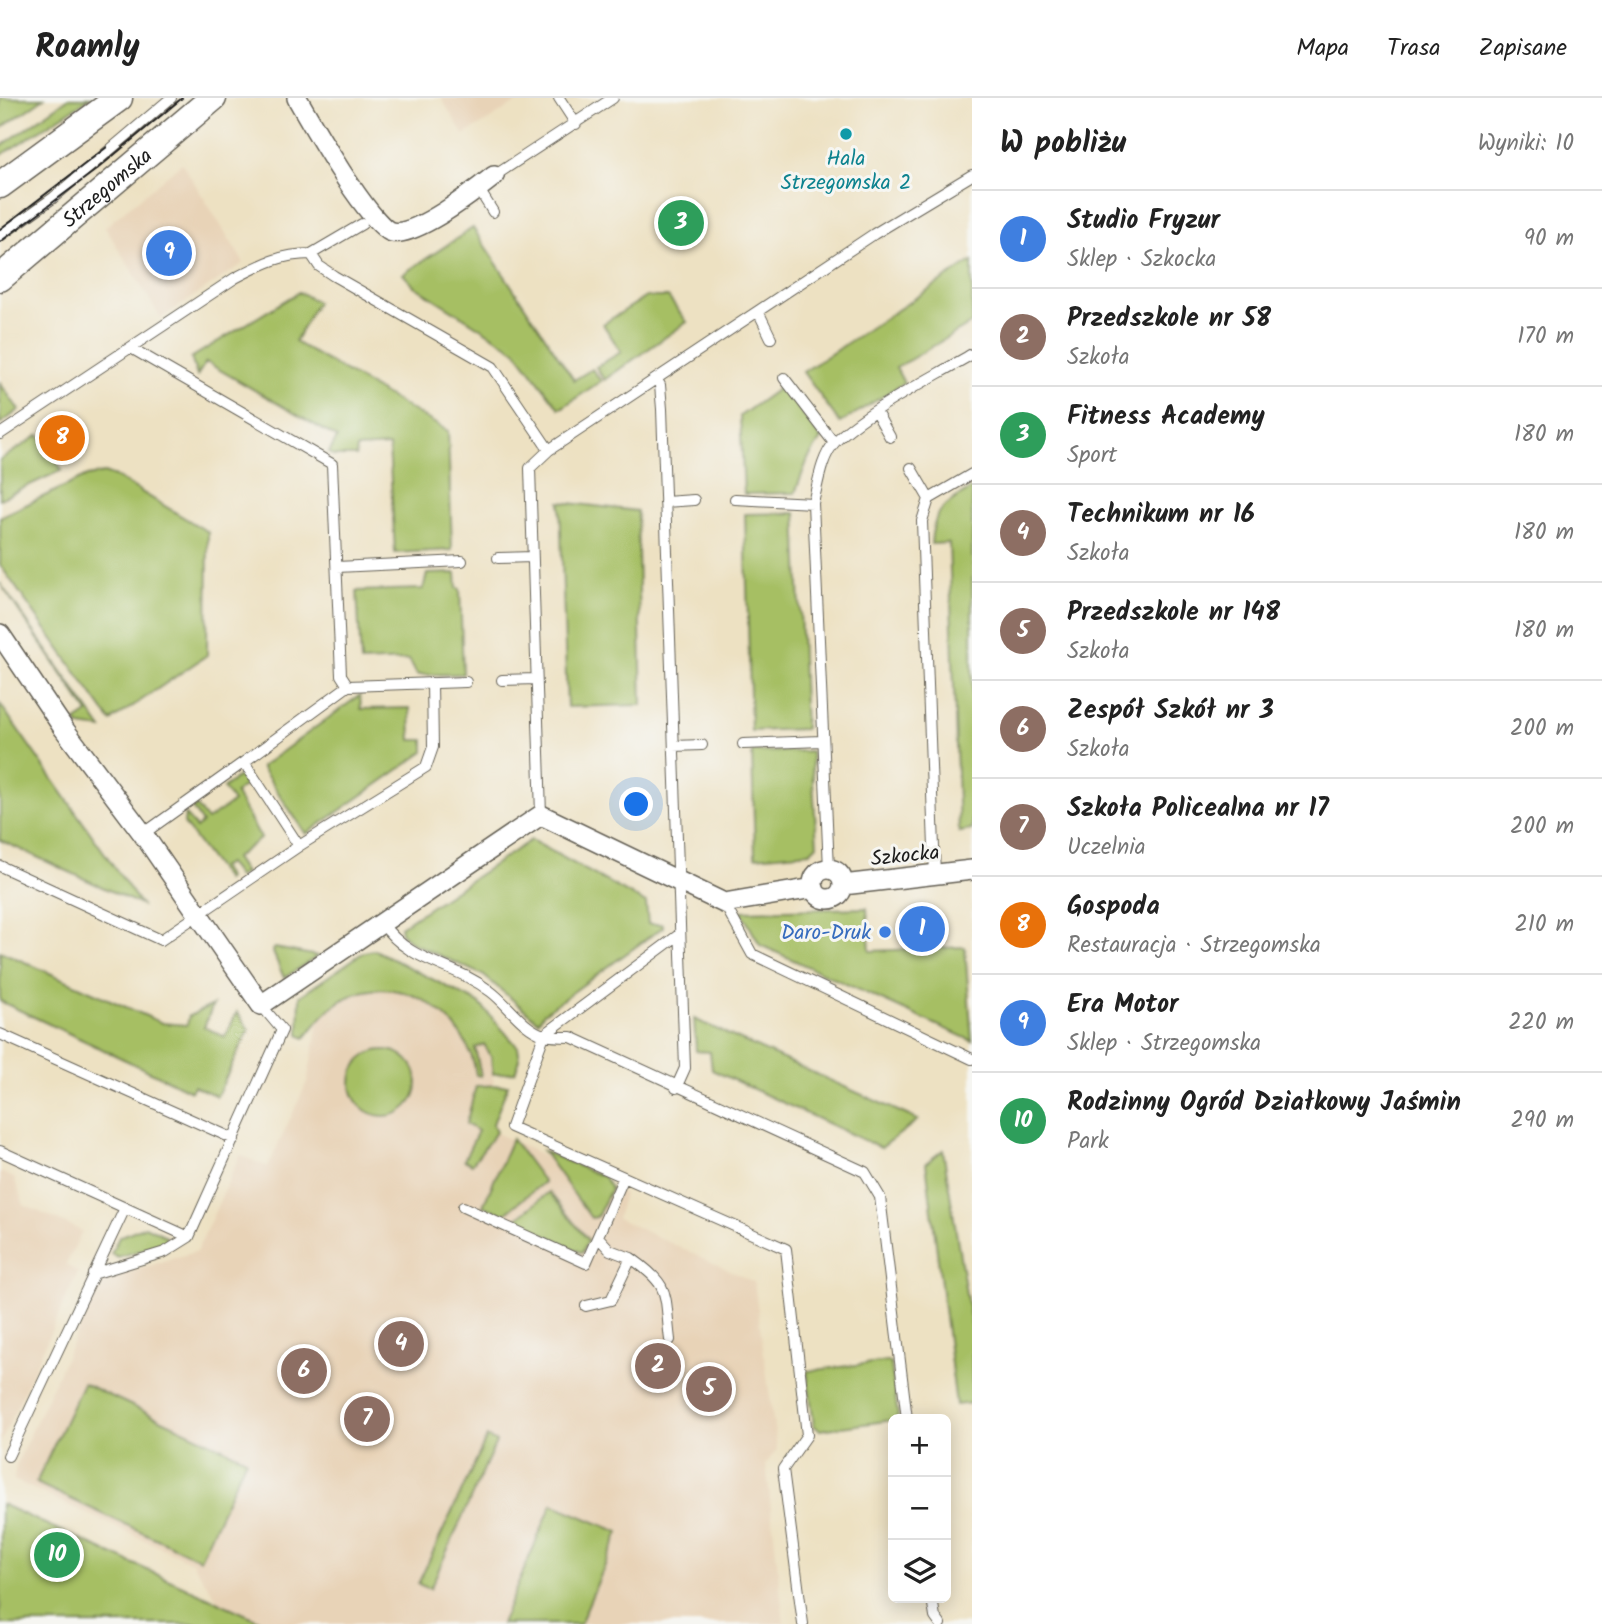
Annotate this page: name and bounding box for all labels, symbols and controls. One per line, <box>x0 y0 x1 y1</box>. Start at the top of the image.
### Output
text: Roamly <box>35 22 140 75</box>
text: Mapa <box>1296 29 1349 68</box>
text: Trasa <box>1387 29 1441 68</box>
text: Zapisane <box>1479 29 1567 68</box>
text: W pobliżu <box>1000 120 1126 168</box>
marker: Hala Strzegomska 2 <box>838 126 854 142</box>
text: Wyniki: 10 <box>1478 126 1574 162</box>
street label: Strzegomska <box>55 141 160 237</box>
place label: Hala Strzegomska 2 <box>781 143 911 200</box>
pin: 3 <box>658 197 704 249</box>
text: Studio Fryzur <box>1067 200 1220 242</box>
text: 1 <box>1020 221 1026 257</box>
text: 90 m <box>1524 221 1574 257</box>
pin: 9 <box>146 227 192 279</box>
text: Sklep · Szkocka <box>1067 242 1216 278</box>
text: Przedszkole nr 58 <box>1067 298 1271 340</box>
text: 2 <box>1016 319 1030 355</box>
text: 170 m <box>1517 319 1574 355</box>
text: Szkoła <box>1067 340 1130 376</box>
text: Fitness Academy <box>1067 396 1265 438</box>
pin: 8 <box>39 412 85 464</box>
text: 3 <box>1017 417 1029 453</box>
text: 180 m <box>1514 417 1574 453</box>
text: Sport <box>1067 438 1117 474</box>
text: Technikum nr 16 <box>1067 494 1255 536</box>
text: 4 <box>1017 515 1029 551</box>
text: 180 m <box>1514 515 1574 551</box>
text: Szkoła <box>1067 536 1130 572</box>
text: Przedszkole nr 148 <box>1067 592 1280 634</box>
text: 5 <box>1017 613 1029 649</box>
text: 180 m <box>1514 613 1574 649</box>
text: Szkoła <box>1067 634 1130 670</box>
text: Zespół Szkół nr 3 <box>1067 690 1274 732</box>
text: 6 <box>1017 711 1029 747</box>
text: 200 m <box>1510 711 1574 747</box>
text: Szkoła <box>1067 732 1130 768</box>
your location <box>619 787 653 821</box>
text: Szkoła Policealna nr 17 <box>1067 788 1329 830</box>
text: 7 <box>1018 809 1028 845</box>
text: 200 m <box>1510 809 1574 845</box>
text: Uczelnia <box>1067 830 1146 866</box>
street label: Szkocka <box>869 836 941 876</box>
text: Gospoda <box>1067 886 1160 928</box>
pin: 1 <box>899 903 945 955</box>
text: 8 <box>1016 907 1030 943</box>
text: 210 m <box>1514 907 1574 943</box>
place label: Daro-Druk <box>781 917 871 950</box>
marker: Daro-Druk <box>877 924 893 940</box>
text: Restauracja · Strzegomska <box>1067 928 1321 964</box>
text: Era Motor <box>1067 984 1179 1026</box>
text: 9 <box>1017 1005 1029 1041</box>
text: 220 m <box>1508 1005 1574 1041</box>
text: Sklep · Strzegomska <box>1067 1026 1261 1062</box>
text: Rodzinny Ogród Działkowy Jaśmin <box>1067 1082 1461 1124</box>
text: 10 <box>1014 1103 1032 1139</box>
text: 290 m <box>1510 1103 1574 1139</box>
text: Park <box>1067 1124 1109 1160</box>
pin: 4 <box>378 1318 424 1370</box>
pin: 2 <box>635 1340 681 1392</box>
pin: 6 <box>281 1345 327 1397</box>
pin: 5 <box>686 1363 732 1415</box>
pin: 7 <box>344 1393 390 1445</box>
map controls <box>888 1414 951 1603</box>
button: + <box>888 1414 951 1477</box>
button: − <box>888 1477 951 1540</box>
pin: 10 <box>34 1529 80 1581</box>
button: layers <box>888 1540 951 1603</box>

